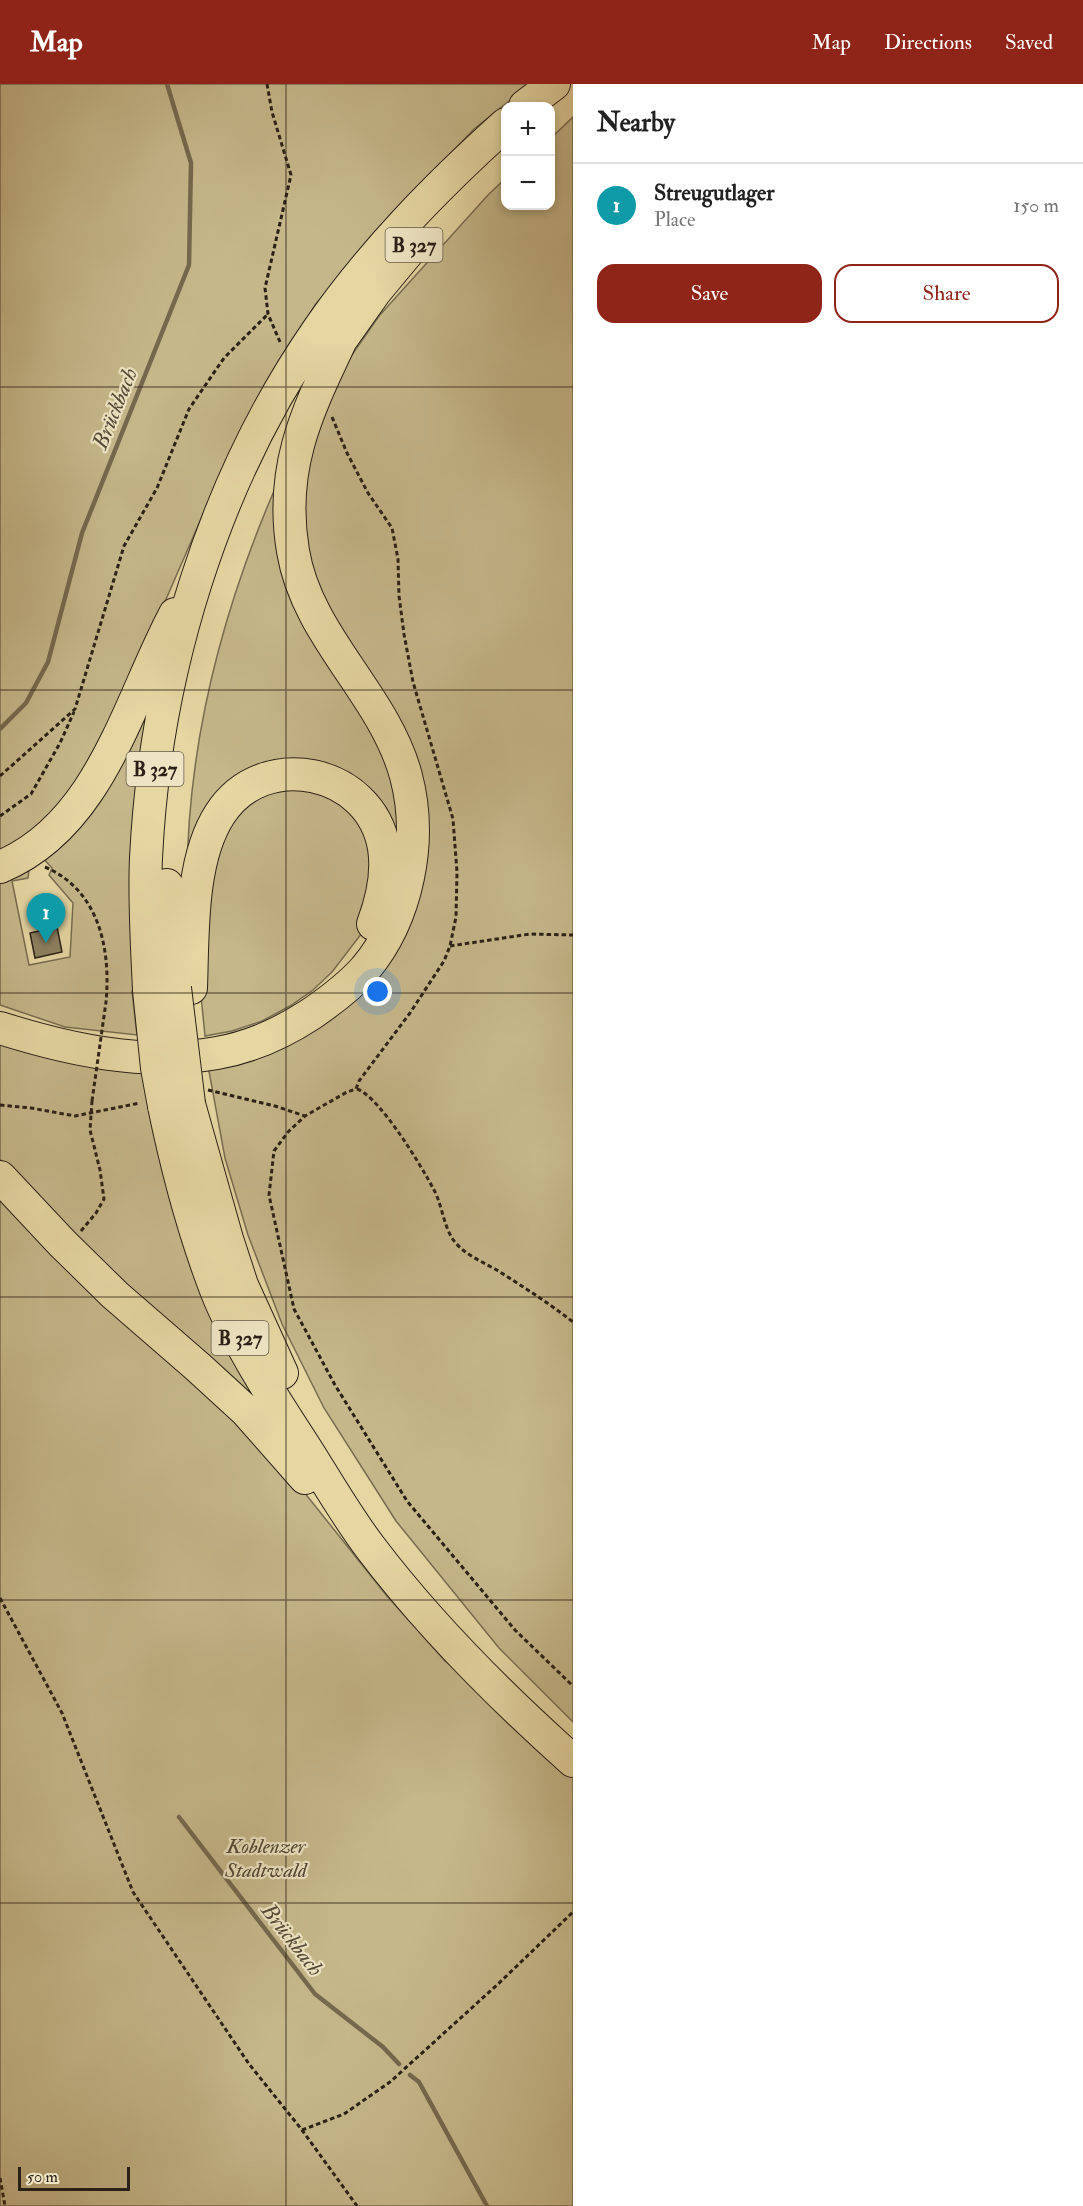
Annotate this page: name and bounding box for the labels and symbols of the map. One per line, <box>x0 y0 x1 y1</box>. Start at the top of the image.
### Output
road number: B 327 <box>386 228 442 262</box>
water label: Brückbach <box>86 364 144 454</box>
road number: B 327 <box>126 752 184 786</box>
pin: 1 <box>26 894 66 943</box>
your location <box>363 977 392 1006</box>
road number: B 327 <box>212 1321 268 1355</box>
park label: Koblenzer Stadtwald <box>224 1833 308 1884</box>
water label: Brückbach <box>254 1897 330 1982</box>
scale bar <box>18 2164 130 2192</box>

